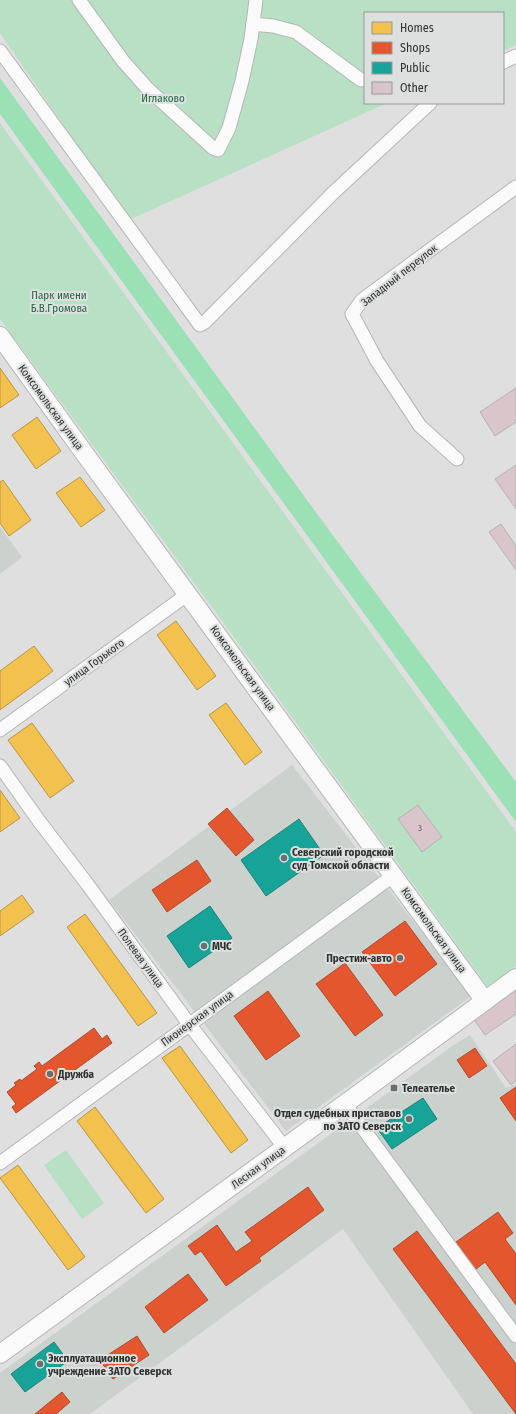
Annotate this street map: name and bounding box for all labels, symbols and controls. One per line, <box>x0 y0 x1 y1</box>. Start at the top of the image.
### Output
legend <box>364 12 504 104</box>
text: Homes <box>400 21 434 35</box>
text: Shops <box>400 41 430 55</box>
text: Public <box>400 61 430 75</box>
text: Other <box>400 81 429 95</box>
park label: Иглаково <box>141 92 185 105</box>
street label: Западный переулок <box>359 241 441 309</box>
park label: Парк имени Б.В.Громова <box>31 289 87 315</box>
street label: Комсомольская улица <box>15 362 86 452</box>
street label: Комсомольская улица <box>207 623 278 713</box>
street label: улица Горького <box>62 636 127 689</box>
house number: 3 <box>418 823 422 833</box>
place label: Северский городской суд Томской области <box>292 846 394 872</box>
marker: Северский городской суд Томской области <box>279 853 289 863</box>
street label: Комсомольская улица <box>398 885 469 975</box>
street label: Полевая улица <box>115 926 166 990</box>
place label: МЧС <box>212 940 232 953</box>
marker: МЧС <box>199 941 209 951</box>
place label: Престиж-авто <box>326 952 392 965</box>
marker: Престиж-авто <box>395 953 405 963</box>
street label: Пионерская улица <box>159 988 236 1049</box>
place label: Дружба <box>57 1068 95 1081</box>
marker: Дружба <box>45 1069 55 1079</box>
place label: Телеателье <box>402 1082 455 1095</box>
marker: Телеателье <box>389 1083 399 1093</box>
place label: Отдел судебных приставов по ЗАТО Северск <box>274 1107 401 1133</box>
marker: Отдел судебных приставов по ЗАТО Северск <box>404 1114 414 1124</box>
street label: Лесная улица <box>229 1143 288 1191</box>
place label: Эксплуатационное учреждение ЗАТО Северск <box>47 1352 172 1378</box>
marker: Эксплуатационное учреждение ЗАТО Северск <box>35 1359 45 1369</box>

